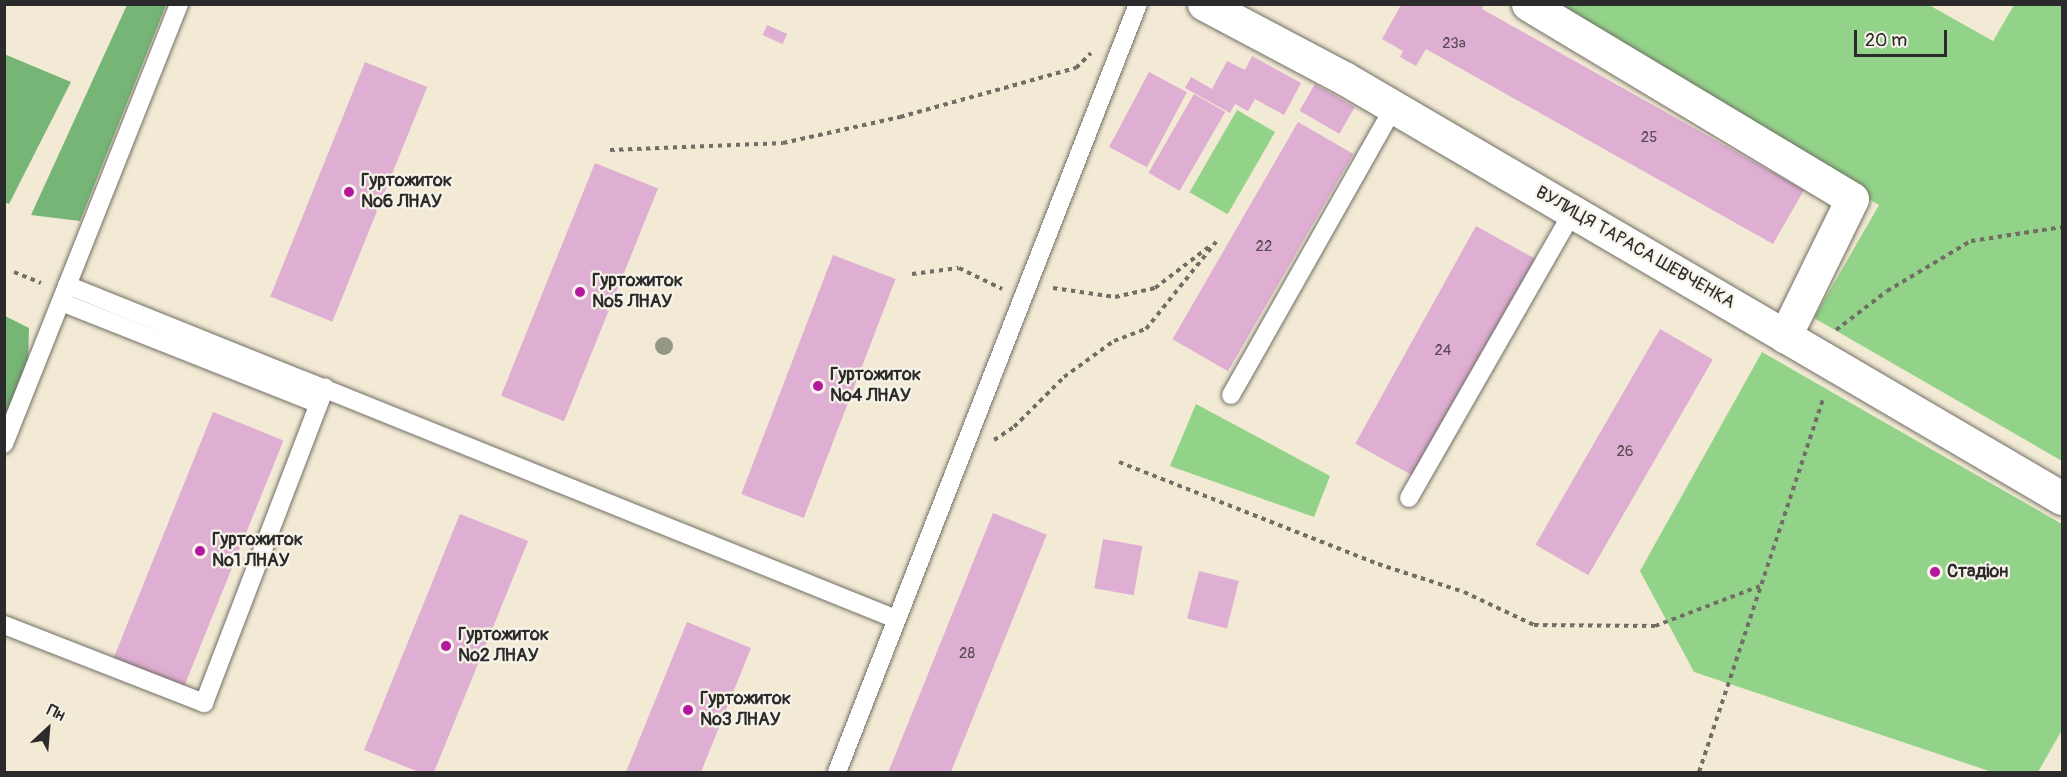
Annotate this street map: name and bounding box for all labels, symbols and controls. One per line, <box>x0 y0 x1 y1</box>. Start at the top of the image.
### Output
scale bar <box>1857 18 1950 56</box>
text: 20 m <box>1865 29 1907 52</box>
house number: 23а <box>1442 35 1466 53</box>
house number: 25 <box>1641 129 1657 147</box>
place label: Гуртожиток №6 ЛНАУ <box>361 171 452 213</box>
street label: ВУЛИЦЯ ТАРАСА ШЕВЧЕНКА <box>1532 182 1738 314</box>
marker: Гуртожиток №6 ЛНАУ <box>342 185 356 199</box>
house number: 22 <box>1256 238 1272 256</box>
place label: Гуртожиток №5 ЛНАУ <box>592 271 683 314</box>
marker: Гуртожиток №5 ЛНАУ <box>573 285 587 299</box>
house number: 24 <box>1434 342 1452 360</box>
place label: Гуртожиток №4 ЛНАУ <box>830 365 921 407</box>
marker: Гуртожиток №4 ЛНАУ <box>811 379 825 393</box>
house number: 26 <box>1616 443 1634 461</box>
place label: Гуртожиток №1 ЛНАУ <box>212 530 303 572</box>
marker: Гуртожиток №1 ЛНАУ <box>193 544 207 558</box>
place label: Стадіон <box>1947 561 2008 583</box>
marker: Стадіон <box>1928 565 1942 579</box>
place label: Гуртожиток №2 ЛНАУ <box>458 625 549 668</box>
marker: Гуртожиток №2 ЛНАУ <box>439 639 453 653</box>
house number: 28 <box>959 645 975 663</box>
place label: Гуртожиток №3 ЛНАУ <box>700 689 791 732</box>
north arrow <box>18 699 78 759</box>
text: Пн <box>44 700 68 726</box>
marker: Гуртожиток №3 ЛНАУ <box>681 703 695 717</box>

